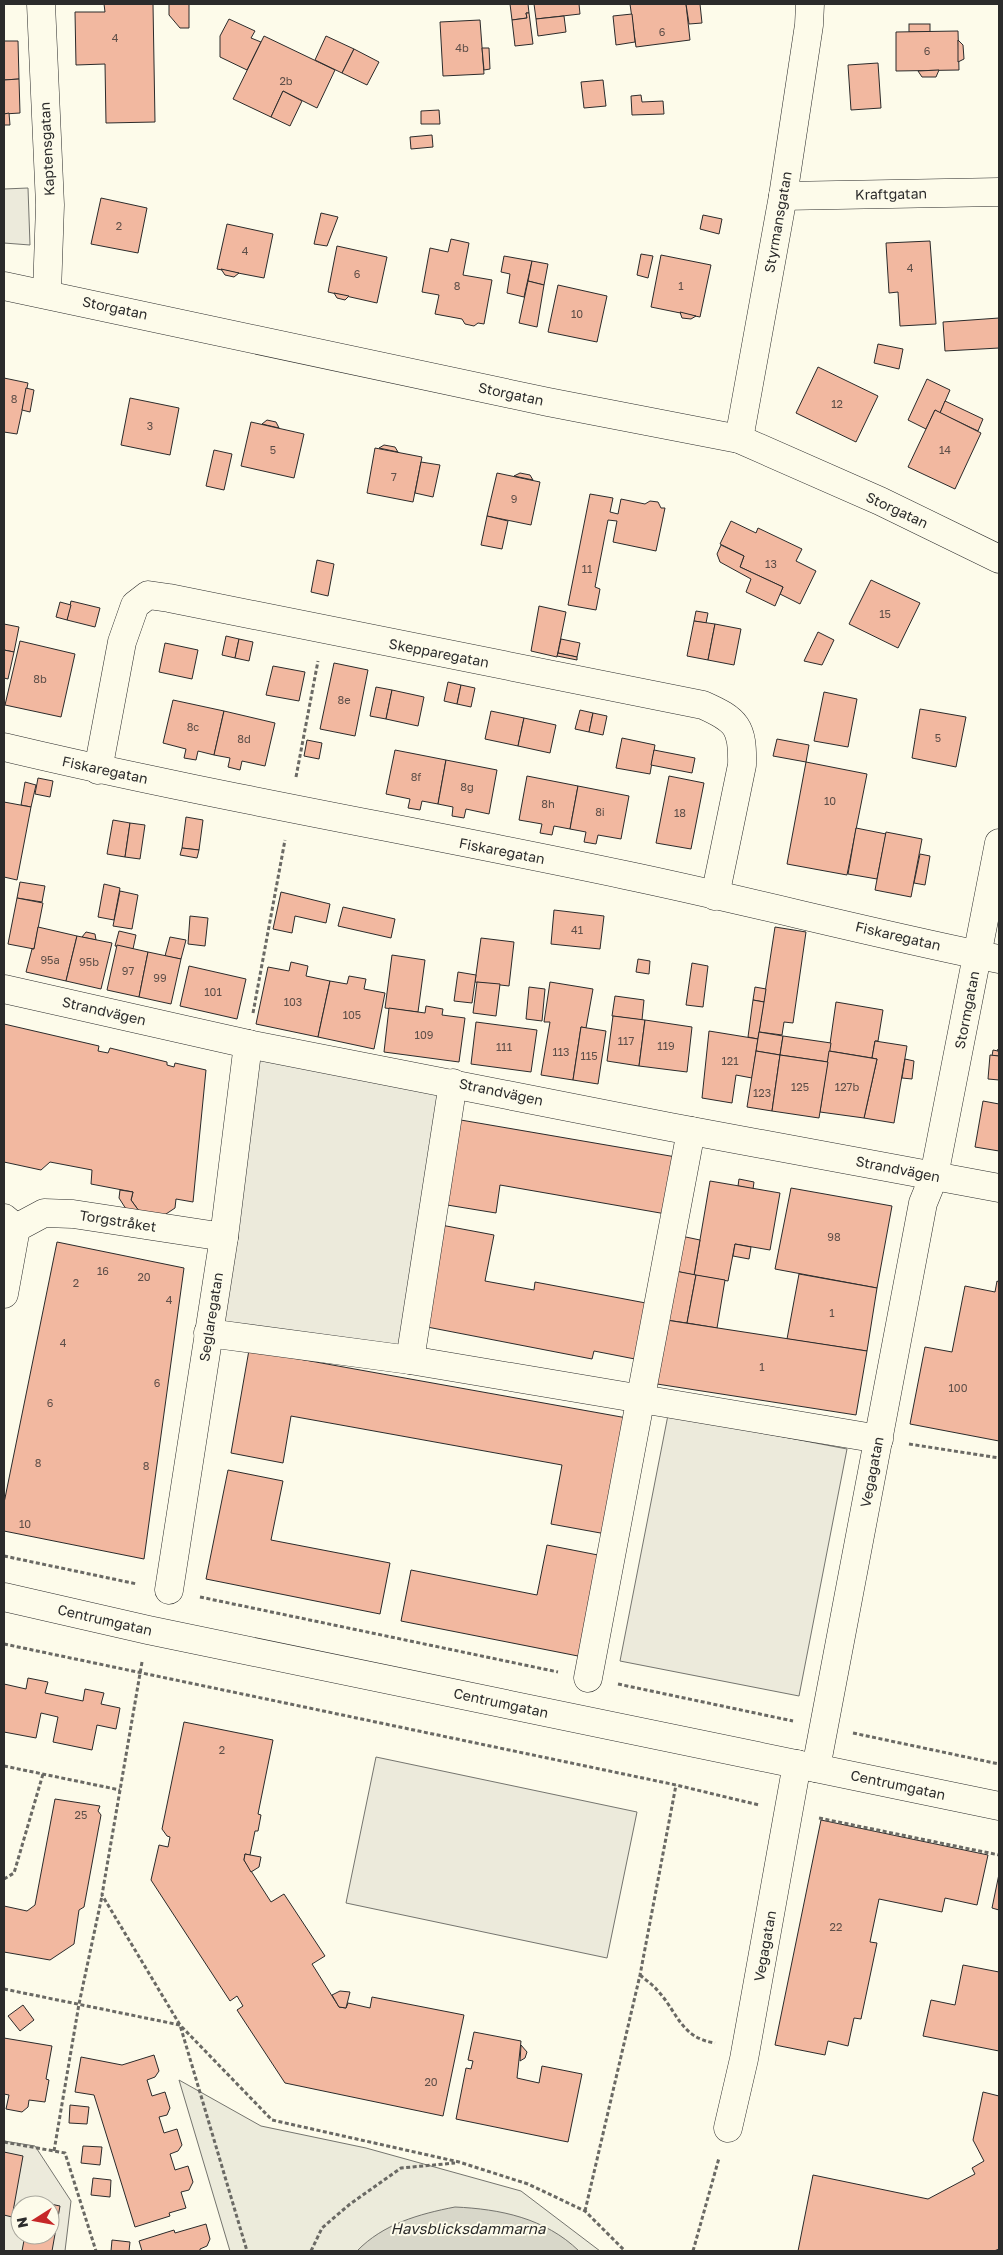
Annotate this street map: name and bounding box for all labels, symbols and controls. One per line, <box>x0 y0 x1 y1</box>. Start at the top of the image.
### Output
house number: 6 <box>659 25 666 38</box>
house number: 4 <box>112 31 119 44</box>
house number: 4b <box>455 41 469 54</box>
house number: 6 <box>924 44 931 57</box>
house number: 2b <box>279 74 293 87</box>
street label: Kaptensgatan <box>36 101 57 197</box>
street label: Styrmansgatan <box>760 170 795 274</box>
street label: Kraftgatan <box>855 184 927 203</box>
house number: 2 <box>116 219 122 232</box>
house number: 4 <box>242 244 249 257</box>
house number: 4 <box>907 261 914 274</box>
house number: 6 <box>354 267 361 280</box>
house number: 8 <box>454 279 461 292</box>
house number: 1 <box>678 279 684 292</box>
street label: Storgatan <box>81 292 149 323</box>
house number: 10 <box>571 307 583 320</box>
street label: Storgatan <box>477 378 545 409</box>
house number: 8 <box>11 392 18 405</box>
house number: 12 <box>831 397 843 410</box>
house number: 3 <box>147 419 153 432</box>
house number: 5 <box>270 443 276 456</box>
house number: 14 <box>939 443 951 456</box>
house number: 7 <box>391 470 397 483</box>
street label: Storgatan <box>863 488 931 531</box>
house number: 9 <box>511 492 517 505</box>
house number: 13 <box>765 557 777 570</box>
house number: 11 <box>582 562 592 575</box>
house number: 15 <box>879 607 891 620</box>
street label: Skepparegatan <box>388 634 491 671</box>
house number: 8b <box>33 672 47 685</box>
house number: 8e <box>337 693 351 706</box>
house number: 8c <box>187 720 199 733</box>
house number: 5 <box>935 731 941 744</box>
house number: 8d <box>237 732 251 745</box>
street label: Fiskaregatan <box>61 752 149 787</box>
house number: 8f <box>411 770 421 783</box>
house number: 8g <box>460 780 474 793</box>
house number: 10 <box>824 794 836 807</box>
house number: 8h <box>541 797 555 810</box>
house number: 8i <box>595 805 605 818</box>
house number: 18 <box>674 806 686 819</box>
street label: Fiskaregatan <box>458 834 546 867</box>
street label: Fiskaregatan <box>854 917 942 954</box>
house number: 41 <box>571 923 583 936</box>
house number: 95a <box>40 953 60 966</box>
house number: 95b <box>79 955 99 968</box>
house number: 97 <box>122 964 134 977</box>
street label: Stormgatan <box>951 969 982 1050</box>
house number: 99 <box>153 971 167 984</box>
house number: 101 <box>204 985 222 998</box>
street label: Strandvägen <box>61 993 148 1028</box>
house number: 103 <box>284 995 302 1008</box>
house number: 105 <box>343 1008 361 1021</box>
house number: 109 <box>415 1028 433 1041</box>
house number: 117 <box>618 1034 634 1047</box>
house number: 119 <box>657 1039 675 1052</box>
house number: 111 <box>496 1040 512 1053</box>
house number: 113 <box>552 1045 570 1058</box>
house number: 115 <box>580 1049 598 1062</box>
house number: 121 <box>721 1054 739 1067</box>
street label: Strandvägen <box>457 1074 545 1109</box>
house number: 125 <box>791 1080 809 1093</box>
house number: 127b <box>835 1080 859 1093</box>
house number: 123 <box>753 1086 771 1099</box>
street label: Strandvägen <box>854 1152 942 1185</box>
street label: Torgstråket <box>79 1206 158 1235</box>
house number: 98 <box>827 1230 841 1243</box>
house number: 16 <box>97 1264 109 1277</box>
house number: 20 <box>137 1270 151 1283</box>
street label: Seglaregatan <box>195 1271 226 1363</box>
house number: 2 <box>73 1276 79 1289</box>
house number: 4 <box>166 1293 173 1306</box>
house number: 1 <box>829 1306 835 1319</box>
house number: 4 <box>60 1336 67 1349</box>
house number: 1 <box>759 1360 765 1373</box>
house number: 6 <box>154 1376 161 1389</box>
house number: 100 <box>949 1381 968 1394</box>
house number: 6 <box>47 1396 54 1409</box>
street label: Vegagatan <box>856 1435 887 1509</box>
house number: 8 <box>35 1456 42 1469</box>
house number: 8 <box>143 1459 150 1472</box>
house number: 10 <box>19 1517 31 1530</box>
street label: Centrumgatan <box>56 1600 154 1639</box>
street label: Centrumgatan <box>452 1684 550 1721</box>
house number: 2 <box>219 1743 225 1756</box>
street label: Centrumgatan <box>849 1766 947 1803</box>
house number: 25 <box>75 1808 87 1821</box>
street label: Vegagatan <box>750 1909 779 1983</box>
house number: 22 <box>830 1920 842 1933</box>
house number: 20 <box>424 2075 438 2088</box>
north arrow <box>10 2195 60 2245</box>
text: N <box>12 2216 31 2229</box>
water label: Havsblicksdammarna <box>391 2219 546 2237</box>

